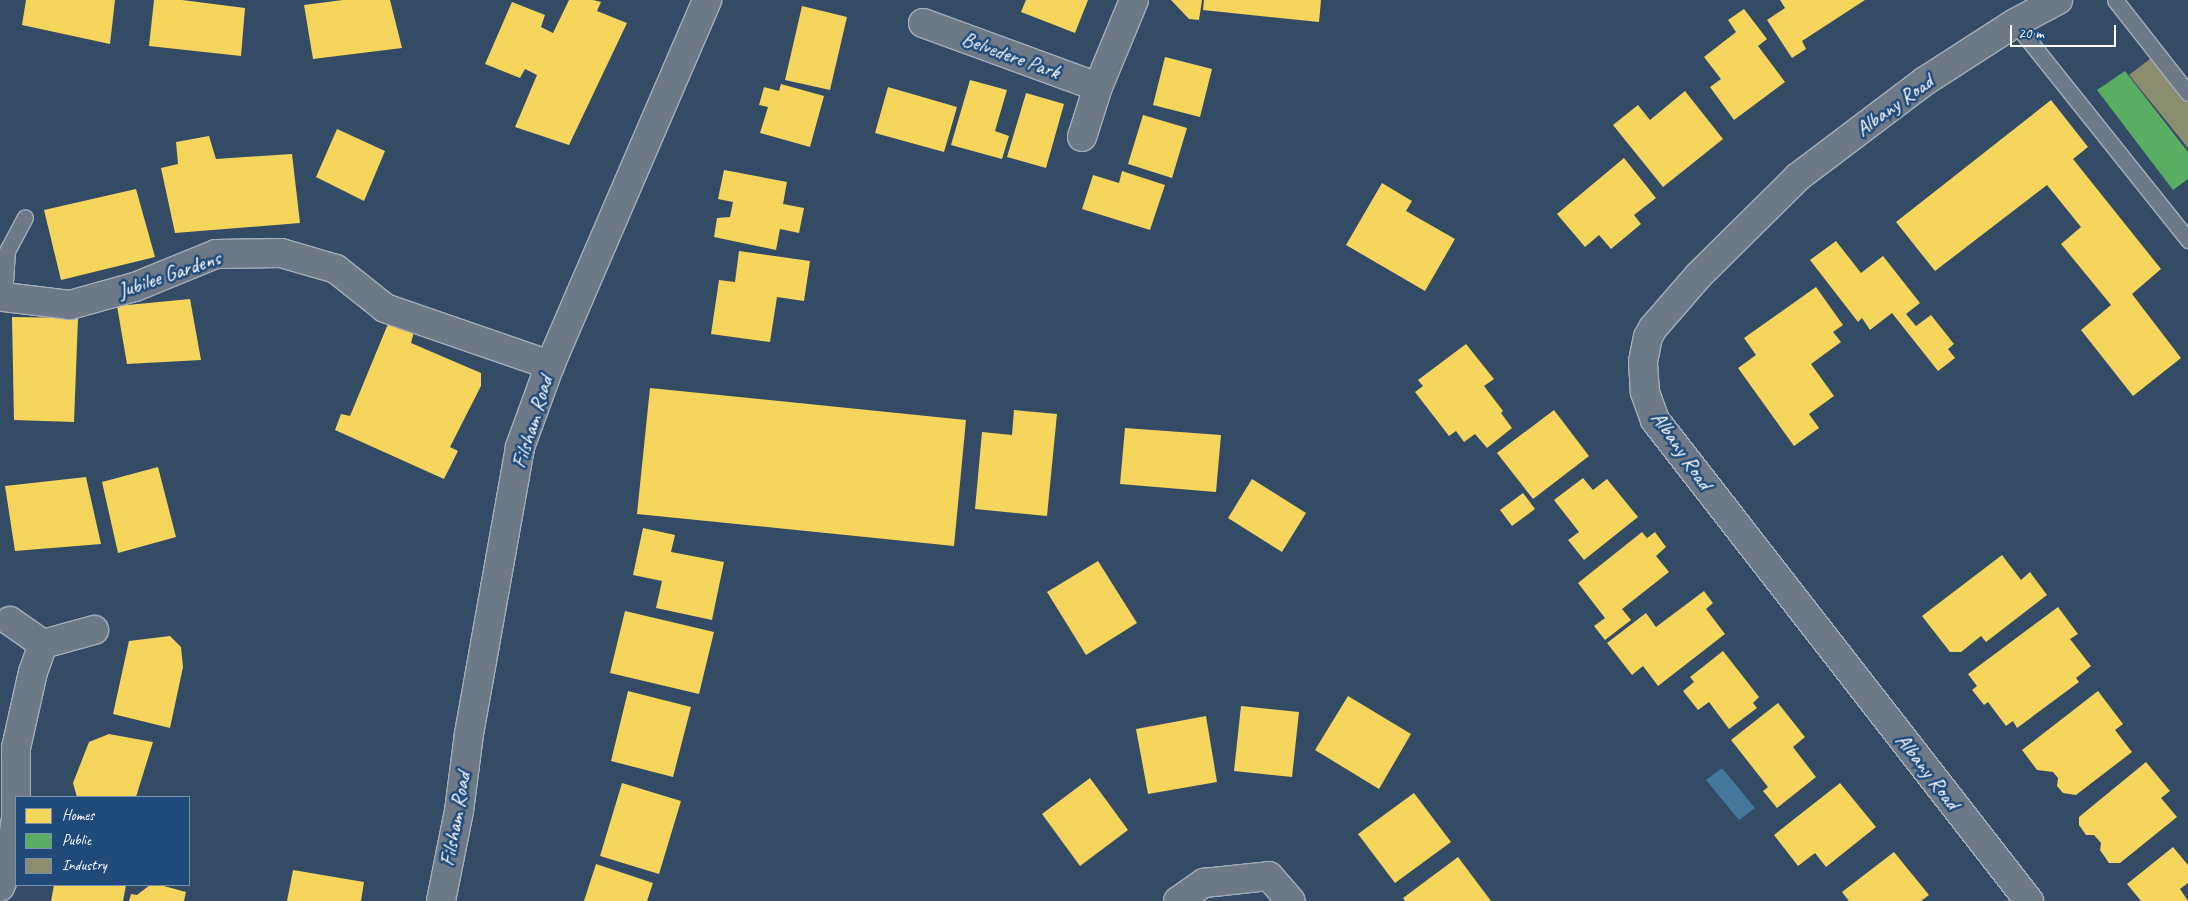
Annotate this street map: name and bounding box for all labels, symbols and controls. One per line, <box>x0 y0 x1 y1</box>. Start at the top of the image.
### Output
scale bar <box>2013 15 2119 47</box>
text: 20 m <box>2018 24 2044 43</box>
street label: Belvedere Park <box>958 26 1064 84</box>
street label: Albany Road <box>1850 69 1938 141</box>
street label: Jubilee Gardens <box>114 245 224 303</box>
street label: Filsham Road <box>506 373 558 471</box>
street label: Albany Road <box>1646 406 1718 494</box>
street label: Albany Road <box>1891 728 1965 814</box>
street label: Filsham Road <box>434 770 476 868</box>
legend <box>15 796 190 886</box>
text: Homes <box>62 806 94 825</box>
text: Public <box>62 831 91 850</box>
text: Industry <box>62 856 107 875</box>

